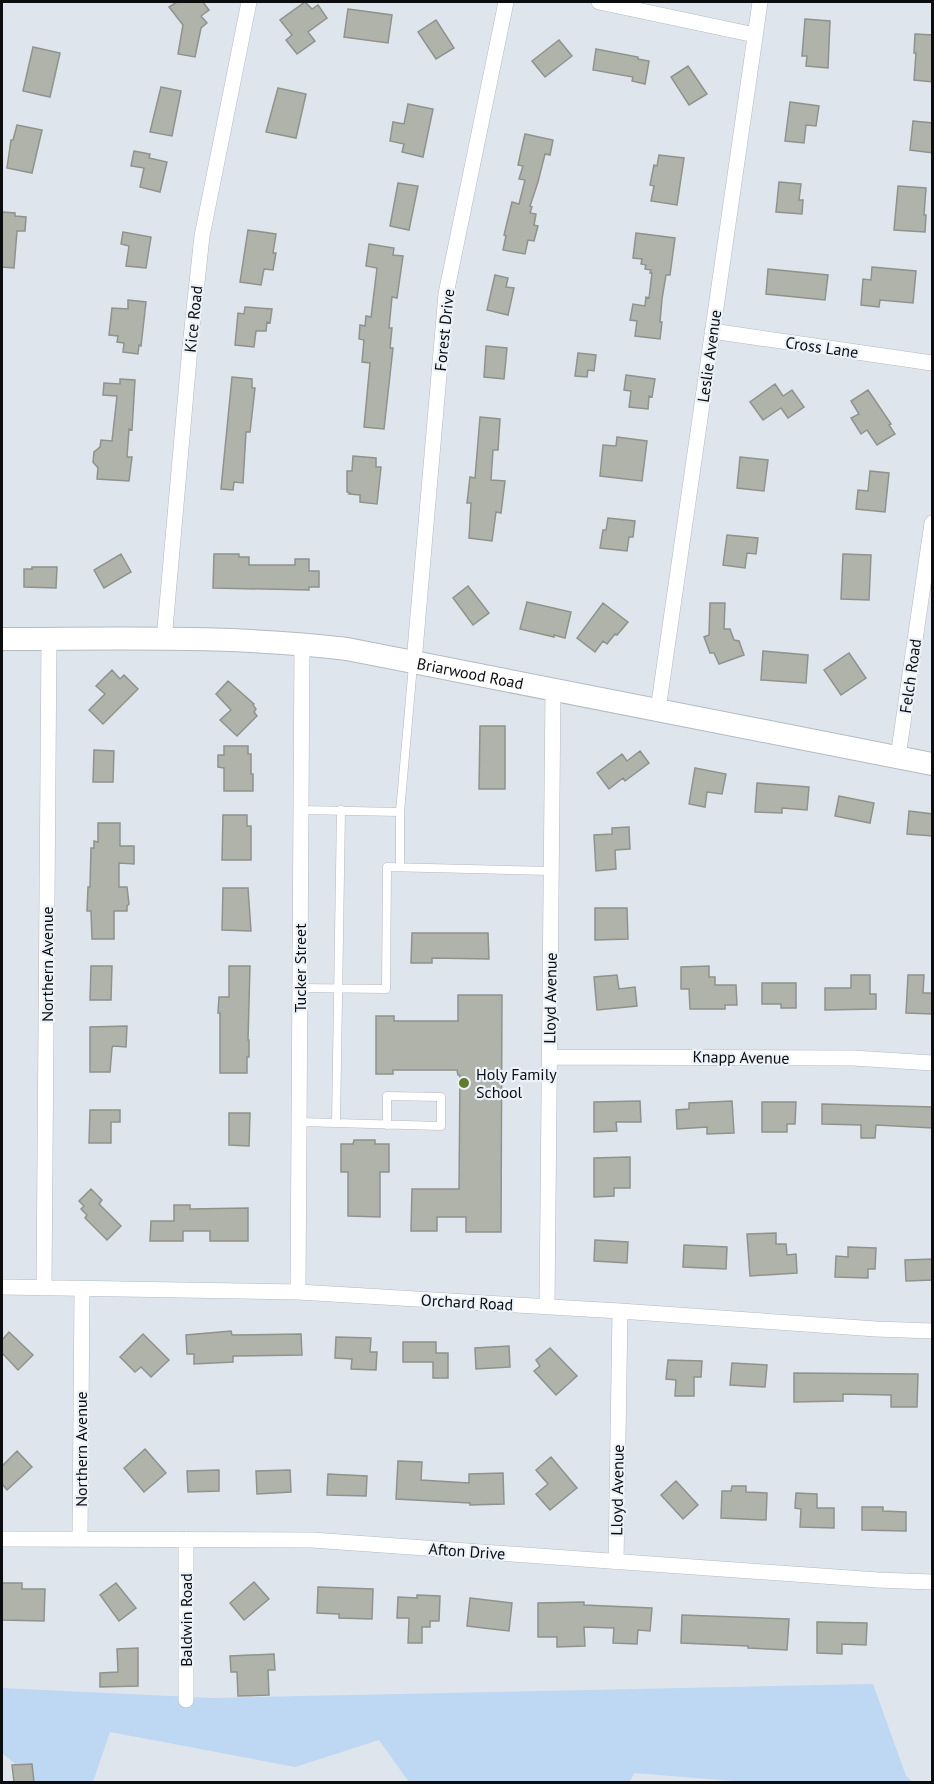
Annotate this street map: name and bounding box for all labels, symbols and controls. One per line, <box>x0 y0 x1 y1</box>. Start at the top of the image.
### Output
street label: Kice Road <box>180 285 206 353</box>
street label: Forest Drive <box>430 288 458 372</box>
street label: Leslie Avenue <box>693 309 725 403</box>
street label: Cross Lane <box>784 332 860 362</box>
street label: Felch Road <box>895 637 925 715</box>
street label: Briarwood Road <box>415 653 525 693</box>
street label: Northern Avenue <box>37 906 57 1022</box>
street label: Tucker Street <box>290 923 310 1013</box>
street label: Lloyd Avenue <box>539 952 561 1044</box>
street label: Knapp Avenue <box>692 1046 790 1068</box>
place label: Holy Family School <box>476 1064 557 1102</box>
marker: Holy Family School <box>457 1076 471 1090</box>
street label: Orchard Road <box>420 1290 514 1314</box>
street label: Northern Avenue <box>71 1391 91 1507</box>
street label: Lloyd Avenue <box>606 1444 628 1536</box>
street label: Afton Drive <box>428 1538 506 1564</box>
street label: Baldwin Road <box>176 1573 196 1667</box>

